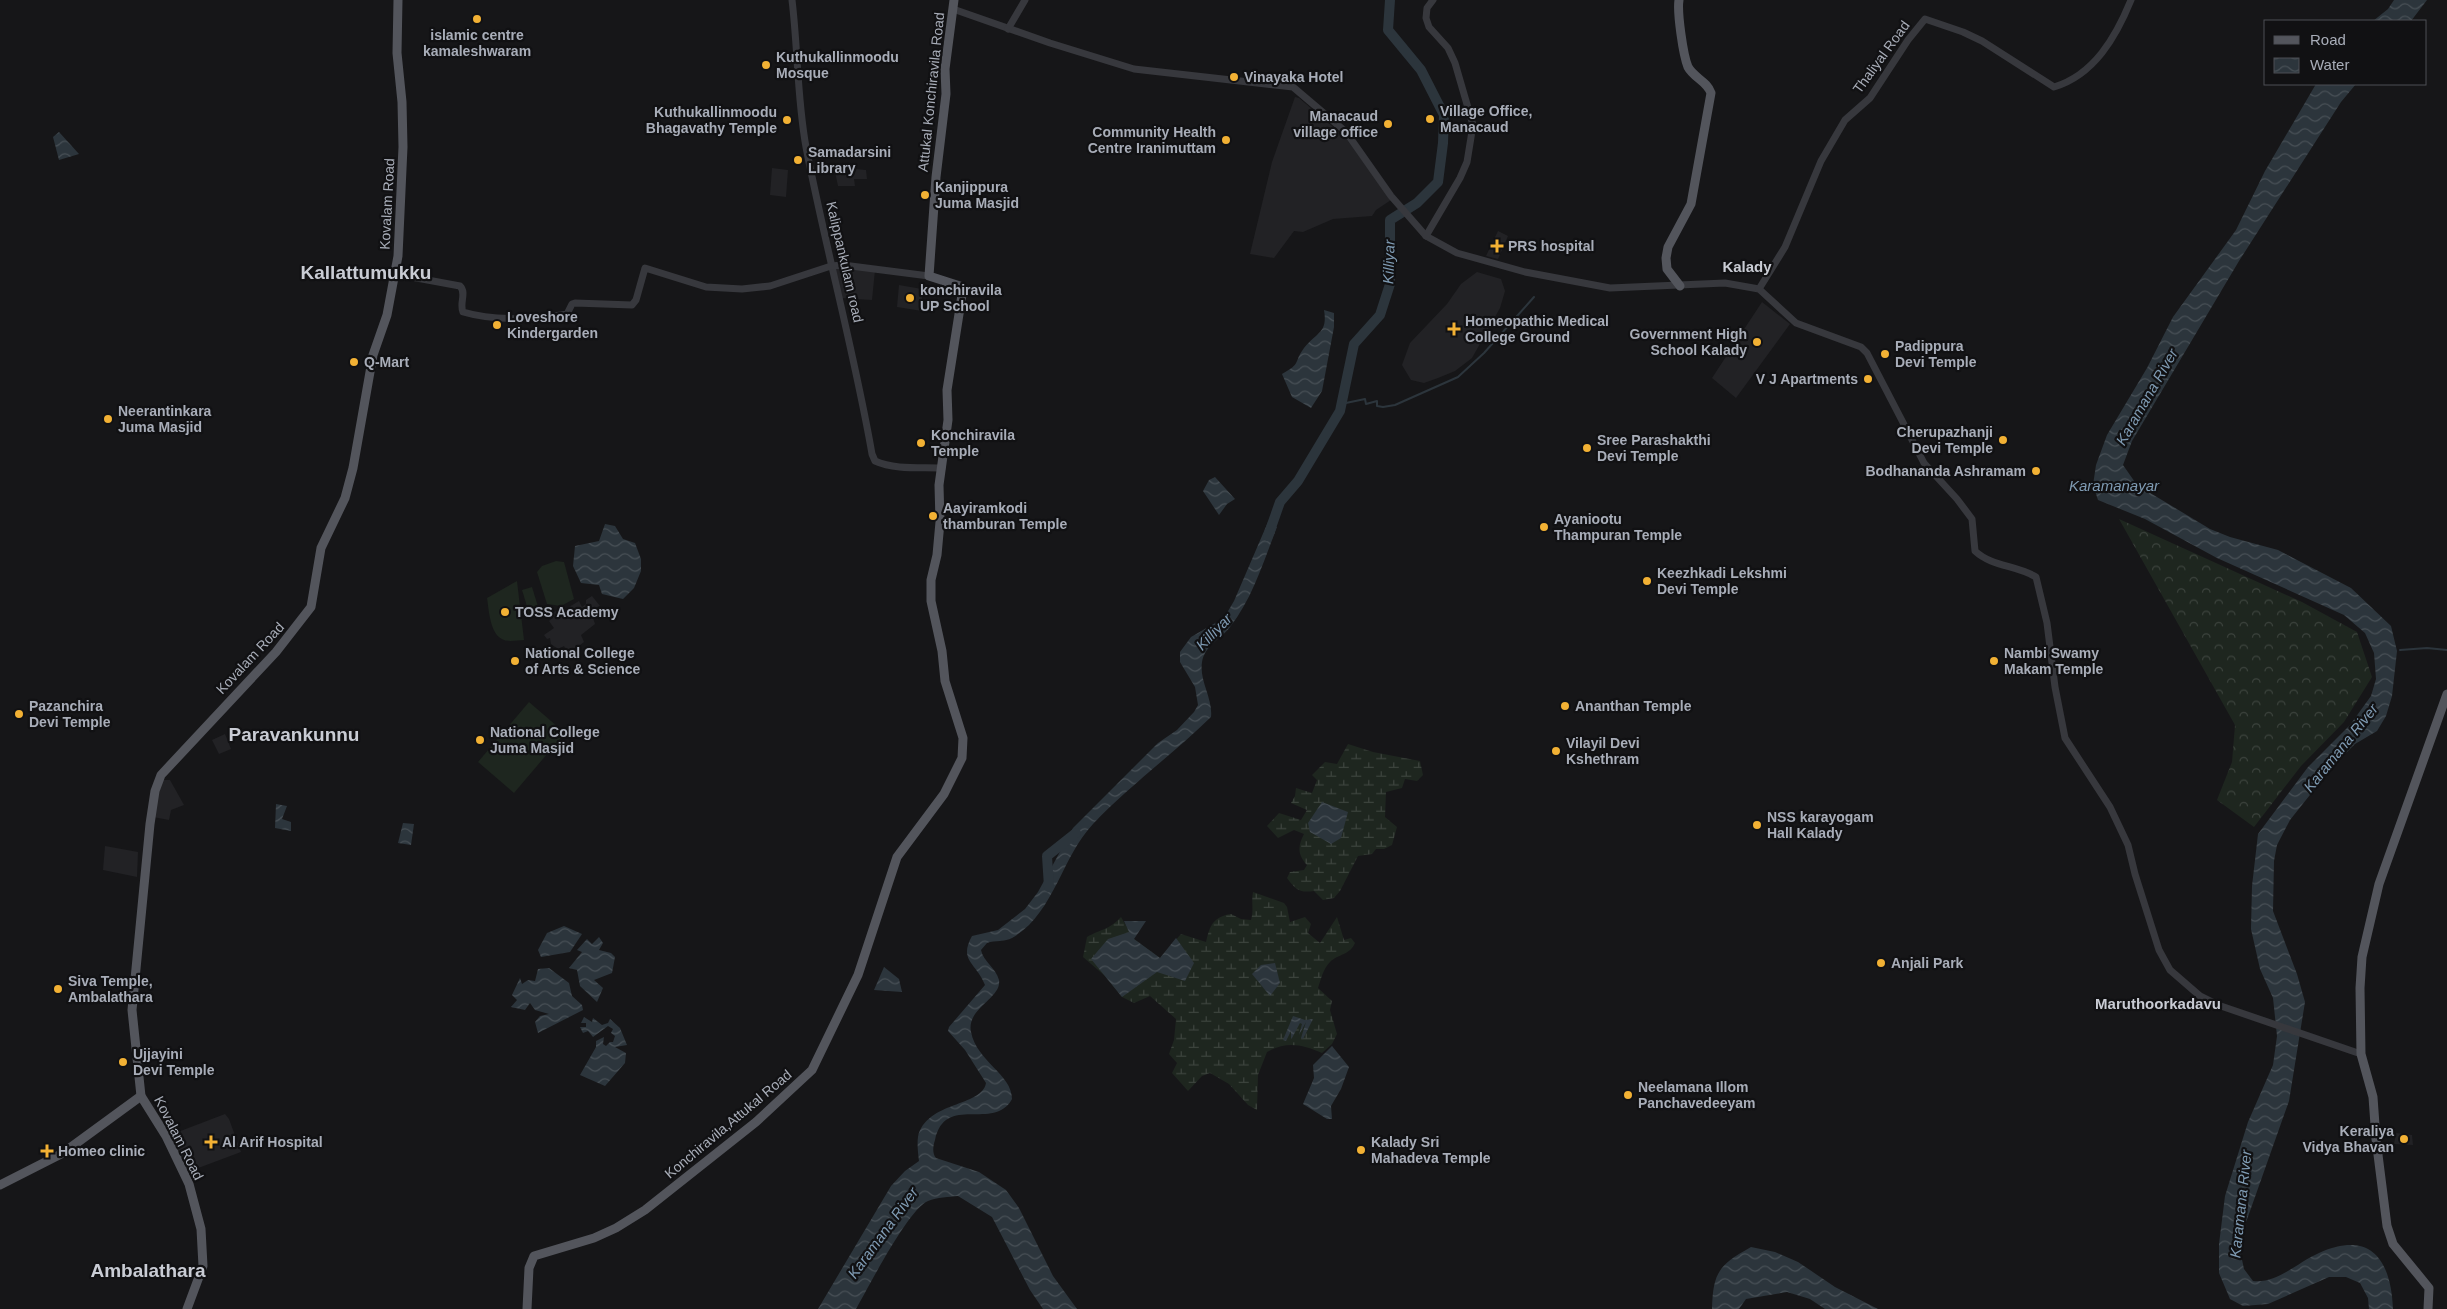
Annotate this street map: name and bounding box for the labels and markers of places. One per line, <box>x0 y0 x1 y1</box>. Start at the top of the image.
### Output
marker: islamic centre kamaleshwaram <box>471 13 483 25</box>
place label: islamic centre kamaleshwaram <box>423 27 531 59</box>
place label: Kuthukallinmoodu Mosque <box>776 49 899 81</box>
marker: Kuthukallinmoodu Mosque <box>760 59 772 71</box>
place label: Vinayaka Hotel <box>1244 69 1343 85</box>
marker: Vinayaka Hotel <box>1228 71 1240 83</box>
place label: Village Office, Manacaud <box>1440 103 1532 135</box>
place label: Kuthukallinmoodu Bhagavathy Temple <box>646 104 777 136</box>
place label: Manacaud village office <box>1293 108 1378 140</box>
marker: Village Office, Manacaud <box>1424 113 1436 125</box>
marker: Kuthukallinmoodu Bhagavathy Temple <box>781 114 793 126</box>
marker: Manacaud village office <box>1382 118 1394 130</box>
place label: Community Health Centre Iranimuttam <box>1088 124 1216 156</box>
marker: Community Health Centre Iranimuttam <box>1220 134 1232 146</box>
place label: Samadarsini Library <box>808 144 891 176</box>
marker: Samadarsini Library <box>792 154 804 166</box>
place label: Kanjippura Juma Masjid <box>935 179 1019 211</box>
marker: Kanjippura Juma Masjid <box>919 189 931 201</box>
place label: PRS hospital <box>1508 238 1594 254</box>
marker: PRS hospital <box>1490 239 1504 253</box>
place label: konchiravila UP School <box>920 282 1002 314</box>
marker: konchiravila UP School <box>904 292 916 304</box>
place label: Loveshore Kindergarden <box>507 309 598 341</box>
place label: Homeopathic Medical College Ground <box>1465 313 1609 345</box>
marker: Loveshore Kindergarden <box>491 319 503 331</box>
marker: Homeopathic Medical College Ground <box>1447 322 1461 336</box>
place label: Government High School Kalady <box>1630 326 1747 358</box>
marker: Government High School Kalady <box>1751 336 1763 348</box>
place label: Padippura Devi Temple <box>1895 338 1977 370</box>
marker: Padippura Devi Temple <box>1879 348 1891 360</box>
place label: Q-Mart <box>364 354 409 370</box>
marker: Q-Mart <box>348 356 360 368</box>
place label: V J Apartments <box>1756 371 1858 387</box>
marker: V J Apartments <box>1862 373 1874 385</box>
place label: Neerantinkara Juma Masjid <box>118 403 212 435</box>
marker: Neerantinkara Juma Masjid <box>102 413 114 425</box>
place label: Cherupazhanji Devi Temple <box>1897 424 1993 456</box>
place label: Konchiravila Temple <box>931 427 1015 459</box>
place label: Sree Parashakthi Devi Temple <box>1597 432 1711 464</box>
marker: Cherupazhanji Devi Temple <box>1997 434 2009 446</box>
marker: Konchiravila Temple <box>915 437 927 449</box>
marker: Sree Parashakthi Devi Temple <box>1581 442 1593 454</box>
place label: Bodhananda Ashramam <box>1865 463 2026 479</box>
marker: Bodhananda Ashramam <box>2030 465 2042 477</box>
place label: Aayiramkodi thamburan Temple <box>943 500 1067 532</box>
marker: Aayiramkodi thamburan Temple <box>927 510 939 522</box>
place label: Ayaniootu Thampuran Temple <box>1554 511 1682 543</box>
marker: Ayaniootu Thampuran Temple <box>1538 521 1550 533</box>
place label: Keezhkadi Lekshmi Devi Temple <box>1657 565 1787 597</box>
marker: Keezhkadi Lekshmi Devi Temple <box>1641 575 1653 587</box>
place label: TOSS Academy <box>515 604 619 620</box>
marker: TOSS Academy <box>499 606 511 618</box>
place label: National College of Arts & Science <box>525 645 641 677</box>
place label: Nambi Swamy Makam Temple <box>2004 645 2104 677</box>
marker: National College of Arts & Science <box>509 655 521 667</box>
marker: Nambi Swamy Makam Temple <box>1988 655 2000 667</box>
place label: Pazanchira Devi Temple <box>29 698 111 730</box>
place label: Ananthan Temple <box>1575 698 1692 714</box>
marker: Ananthan Temple <box>1559 700 1571 712</box>
marker: Pazanchira Devi Temple <box>13 708 25 720</box>
place label: National College Juma Masjid <box>490 724 600 756</box>
marker: National College Juma Masjid <box>474 734 486 746</box>
place label: Vilayil Devi Kshethram <box>1566 735 1640 767</box>
marker: Vilayil Devi Kshethram <box>1550 745 1562 757</box>
place label: NSS karayogam Hall Kalady <box>1767 809 1874 841</box>
marker: NSS karayogam Hall Kalady <box>1751 819 1763 831</box>
place label: Anjali Park <box>1891 955 1964 971</box>
marker: Anjali Park <box>1875 957 1887 969</box>
place label: Siva Temple, Ambalathara <box>68 973 153 1005</box>
marker: Siva Temple, Ambalathara <box>52 983 64 995</box>
place label: Ujjayini Devi Temple <box>133 1046 215 1078</box>
marker: Ujjayini Devi Temple <box>117 1056 129 1068</box>
place label: Neelamana Illom Panchavedeeyam <box>1638 1079 1756 1111</box>
marker: Neelamana Illom Panchavedeeyam <box>1622 1089 1634 1101</box>
place label: Keraliya Vidya Bhavan <box>2302 1123 2394 1155</box>
marker: Keraliya Vidya Bhavan <box>2398 1133 2410 1145</box>
place label: Al Arif Hospital <box>222 1134 323 1150</box>
place label: Kalady Sri Mahadeva Temple <box>1371 1134 1491 1166</box>
marker: Al Arif Hospital <box>204 1135 218 1149</box>
place label: Homeo clinic <box>58 1143 145 1159</box>
marker: Homeo clinic <box>40 1144 54 1158</box>
marker: Kalady Sri Mahadeva Temple <box>1355 1144 1367 1156</box>

